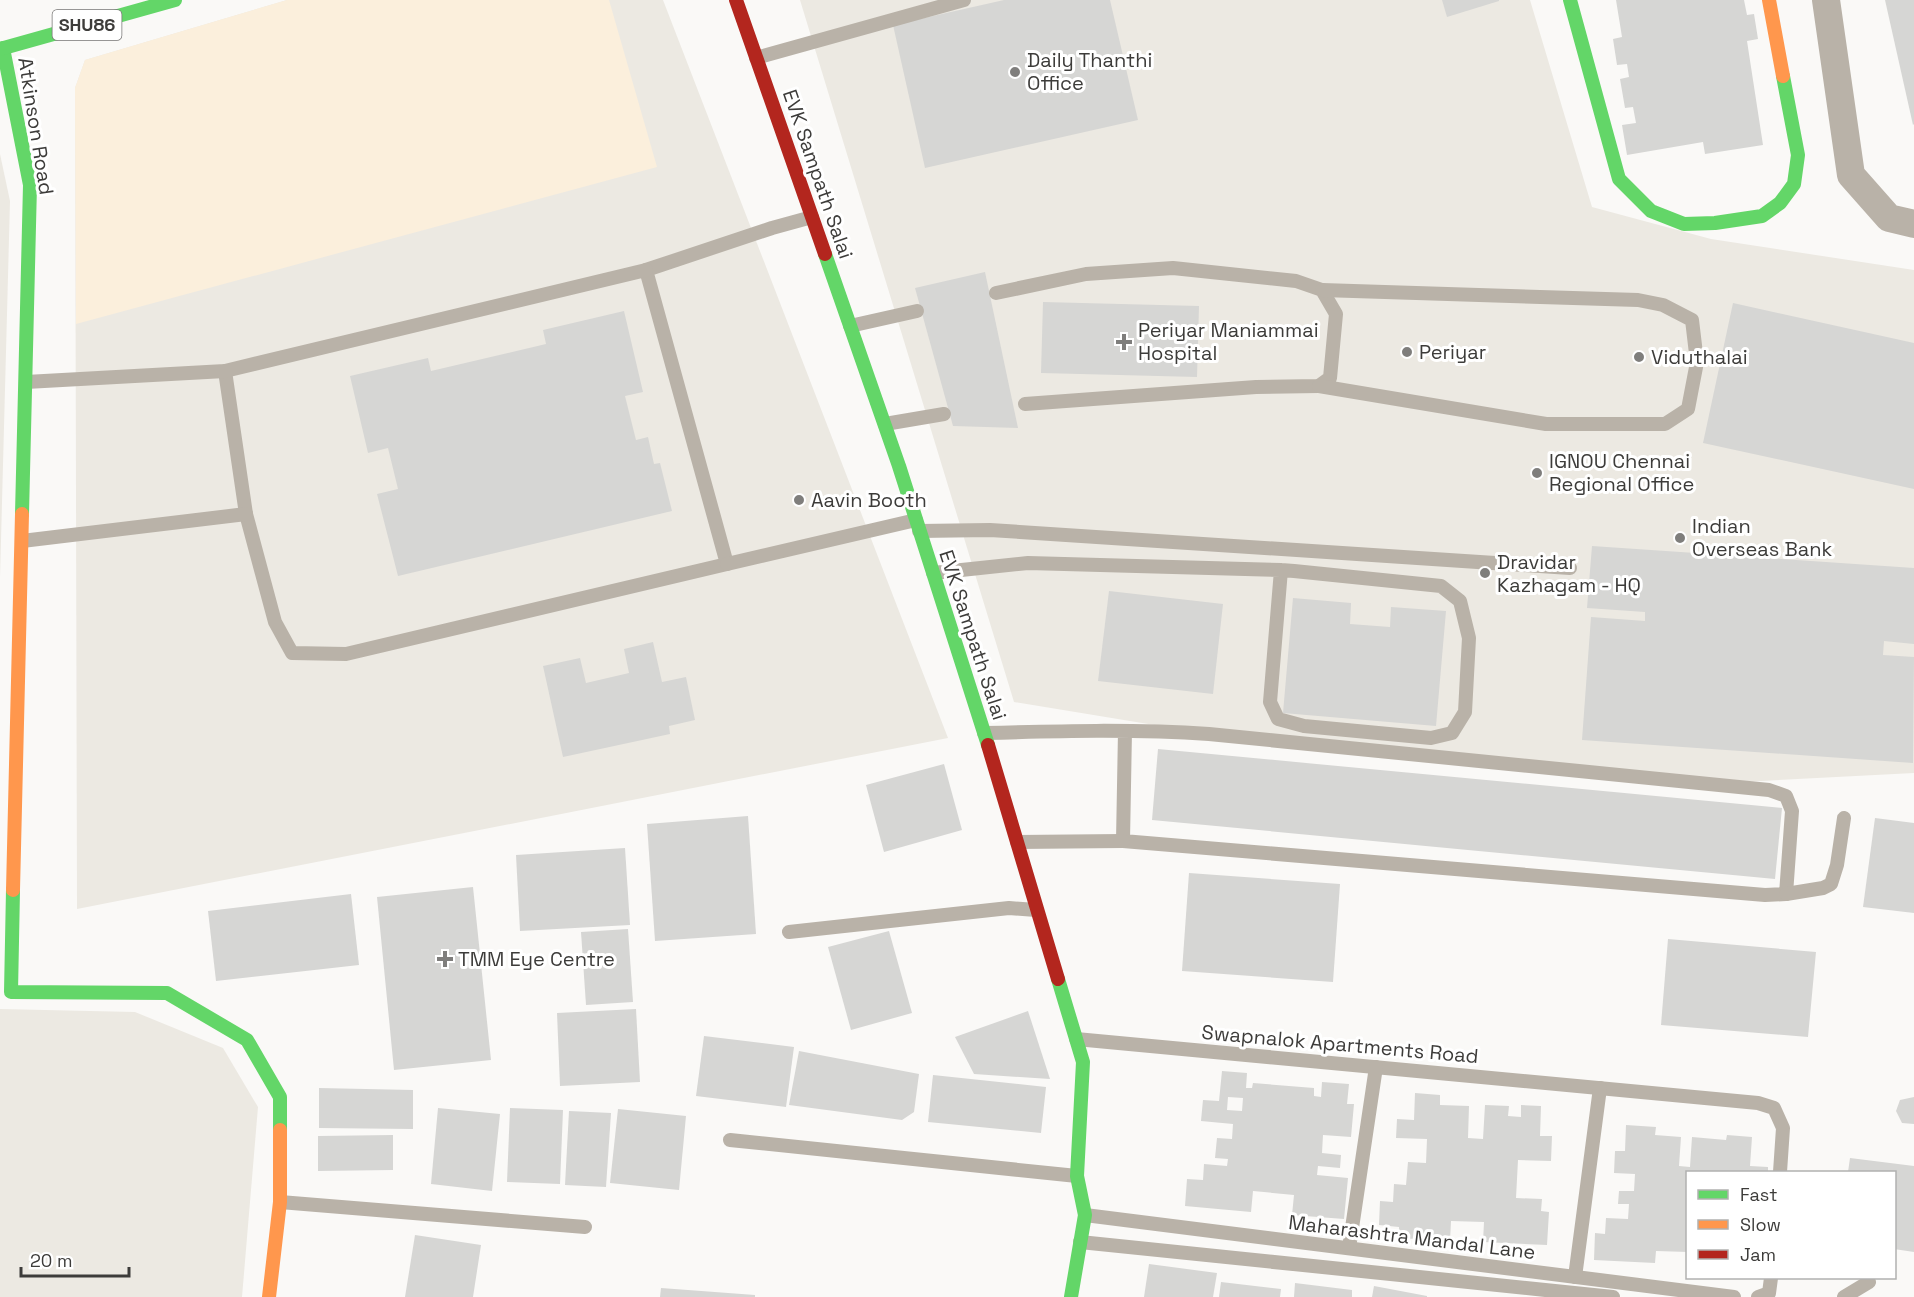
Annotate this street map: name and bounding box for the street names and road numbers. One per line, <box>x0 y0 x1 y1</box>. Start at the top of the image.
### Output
road number: SHU86 <box>52 10 122 40</box>
street label: Atkinson Road <box>12 55 60 197</box>
street label: EVK Sampath Salai <box>777 86 859 262</box>
street label: EVK Sampath Salai <box>933 547 1013 723</box>
street label: Swapnalok Apartments Road <box>1200 1019 1480 1069</box>
street label: Maharashtra Mandal Lane <box>1287 1209 1537 1265</box>

